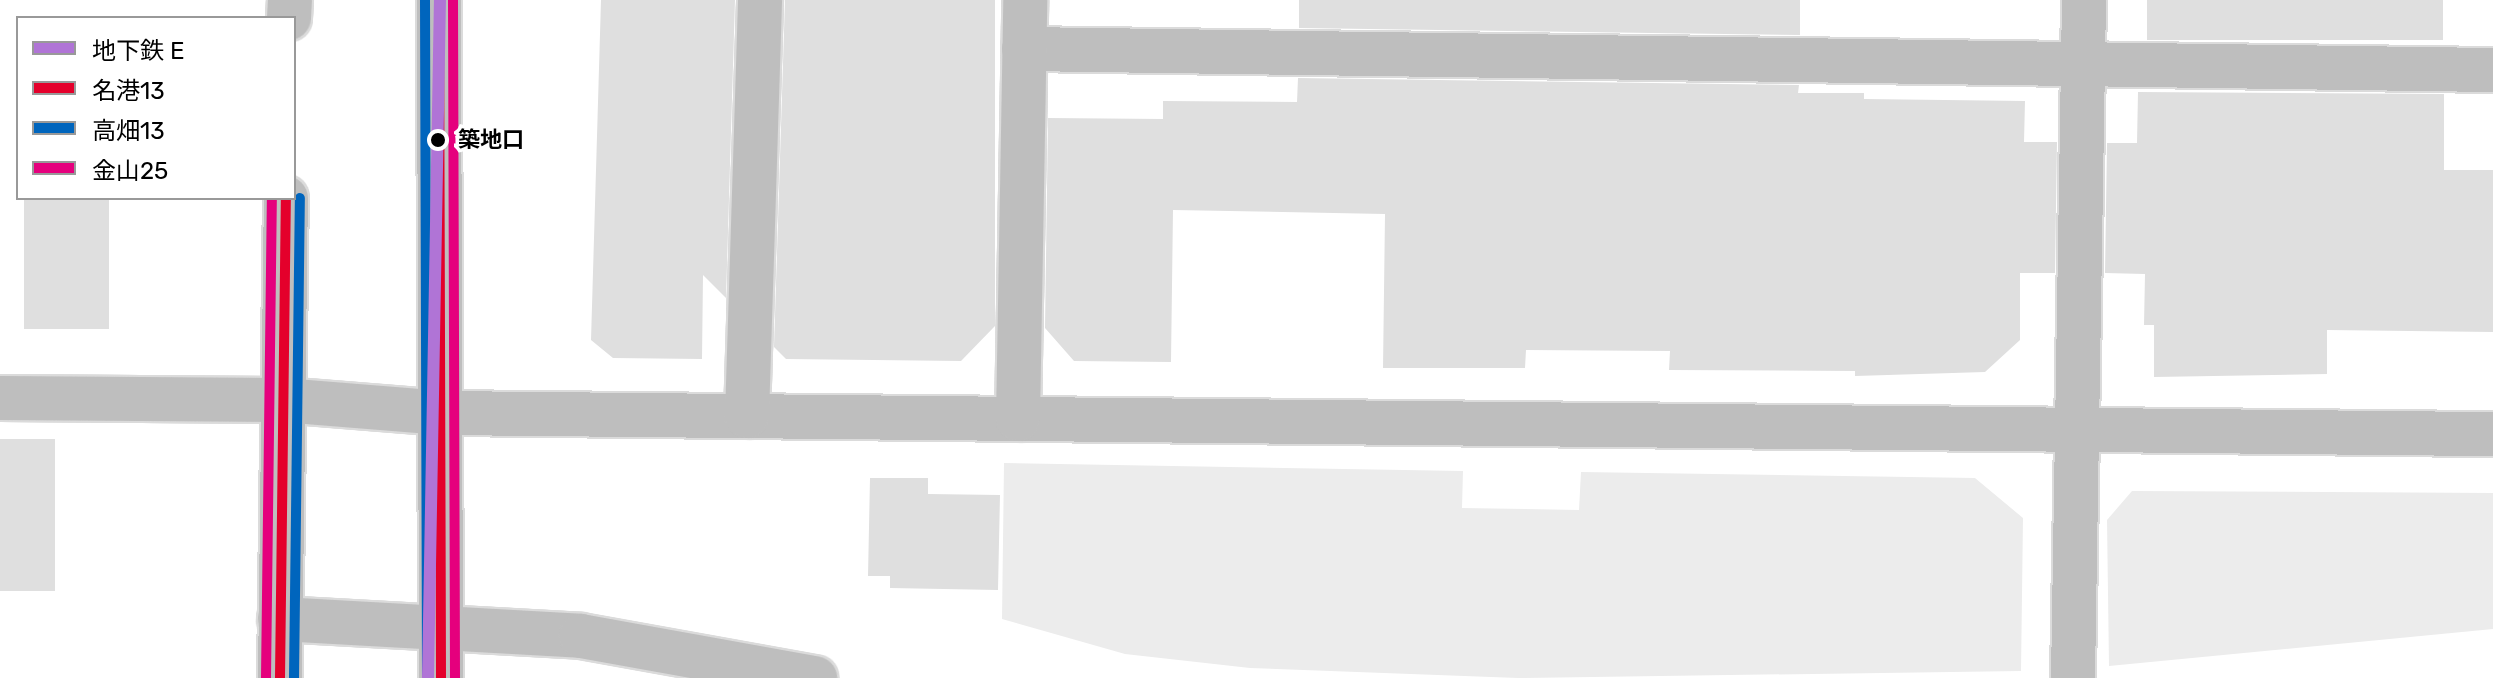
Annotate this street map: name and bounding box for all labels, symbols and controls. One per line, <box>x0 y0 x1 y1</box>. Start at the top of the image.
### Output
legend <box>16 16 296 200</box>
text: 地下鉄 E <box>92 37 184 65</box>
text: 名港13 <box>92 77 165 105</box>
text: 高畑13 <box>92 117 165 145</box>
marker: 築地口 <box>425 127 451 153</box>
place label: 築地口 <box>458 127 524 153</box>
text: 金山25 <box>92 157 168 185</box>

